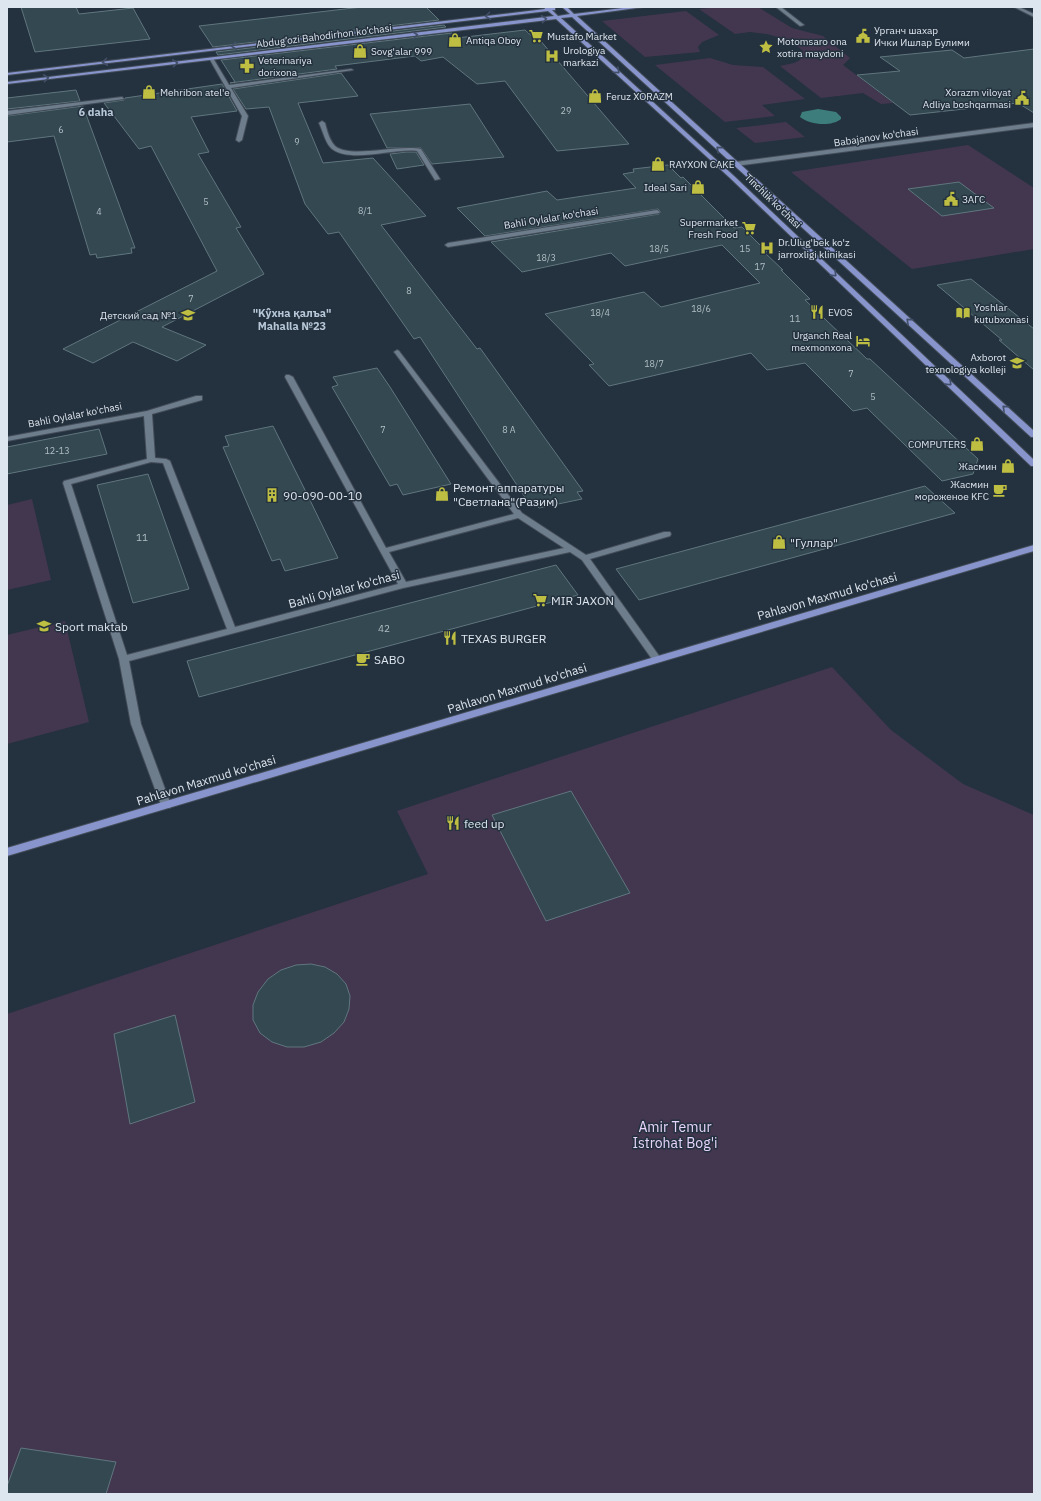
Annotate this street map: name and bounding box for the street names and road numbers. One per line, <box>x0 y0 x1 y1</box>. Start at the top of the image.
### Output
street label: Abdug’ozi Bahodirhon ko’chasi <box>255 21 393 51</box>
street label: Babajanov ko'chasi <box>833 125 919 149</box>
street label: Tinchlik ko'chasi <box>742 171 804 231</box>
street label: Bahli Oylalar ko'chasi <box>503 204 599 232</box>
street label: Bahli Oylalar ko'chasi <box>27 400 123 430</box>
street label: Bahli Oylalar ko'chasi <box>287 567 401 611</box>
street label: Pahlavon Maxmud ko'chasi <box>755 569 899 623</box>
street label: Pahlavon Maxmud ko'chasi <box>446 660 588 716</box>
street label: Pahlavon Maxmud ko'chasi <box>135 752 277 808</box>

